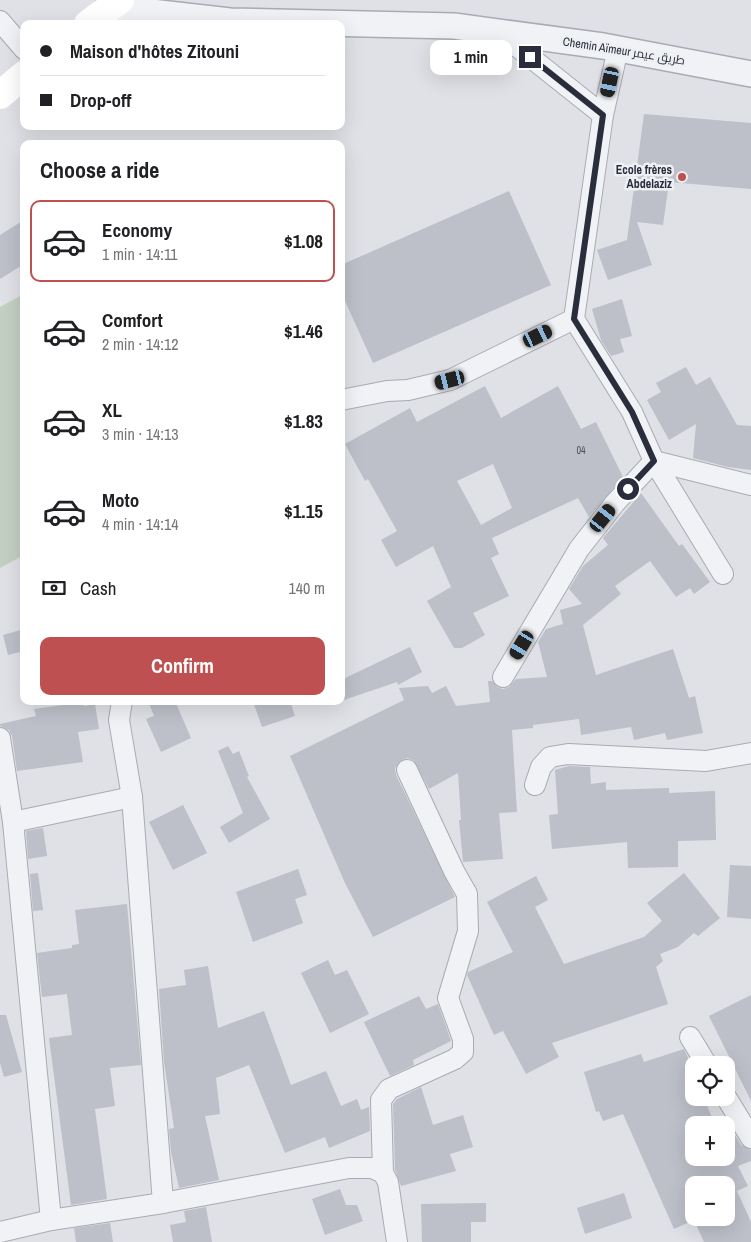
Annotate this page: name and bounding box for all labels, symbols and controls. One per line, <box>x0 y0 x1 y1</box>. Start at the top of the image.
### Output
street label: Chemin Aïmeur طريق عيمر <box>562 33 686 69</box>
text: Maison d'hôtes Zitouni <box>70 38 239 64</box>
callout: 1 min <box>430 40 512 74</box>
text: 1 min <box>454 46 488 68</box>
route end <box>519 46 541 68</box>
car <box>599 66 620 98</box>
text: Drop-off <box>70 87 131 113</box>
text: Choose a ride <box>40 155 159 185</box>
place label: Ecole frères Abdelaziz <box>616 162 673 192</box>
marker: Ecole frères Abdelaziz <box>676 171 688 183</box>
text: Economy <box>102 217 172 243</box>
icon: car <box>42 219 87 264</box>
text: $1.08 <box>284 228 323 254</box>
text: 1 min · 14:11 <box>102 243 178 265</box>
text: Comfort <box>102 307 163 333</box>
icon: car <box>42 309 87 354</box>
text: $1.46 <box>284 318 323 344</box>
car <box>521 323 554 349</box>
text: 2 min · 14:12 <box>102 333 179 355</box>
car <box>433 369 466 391</box>
text: XL <box>102 397 122 423</box>
icon: car <box>42 399 87 444</box>
text: $1.83 <box>284 408 323 434</box>
text: 3 min · 14:13 <box>102 423 179 445</box>
house number: 04 <box>576 444 586 457</box>
route start <box>617 478 639 500</box>
text: Moto <box>102 487 139 513</box>
icon: car <box>42 489 87 534</box>
text: $1.15 <box>284 498 323 524</box>
car <box>587 502 618 534</box>
text: 4 min · 14:14 <box>102 513 179 535</box>
icon: cash <box>40 574 68 602</box>
text: Cash <box>80 575 116 601</box>
text: 140 m <box>289 577 325 599</box>
car <box>507 628 536 662</box>
button: Confirm <box>40 637 325 695</box>
map controls <box>685 1056 735 1226</box>
button: locate <box>685 1056 735 1106</box>
button: + <box>685 1116 735 1166</box>
button: − <box>685 1176 735 1226</box>

